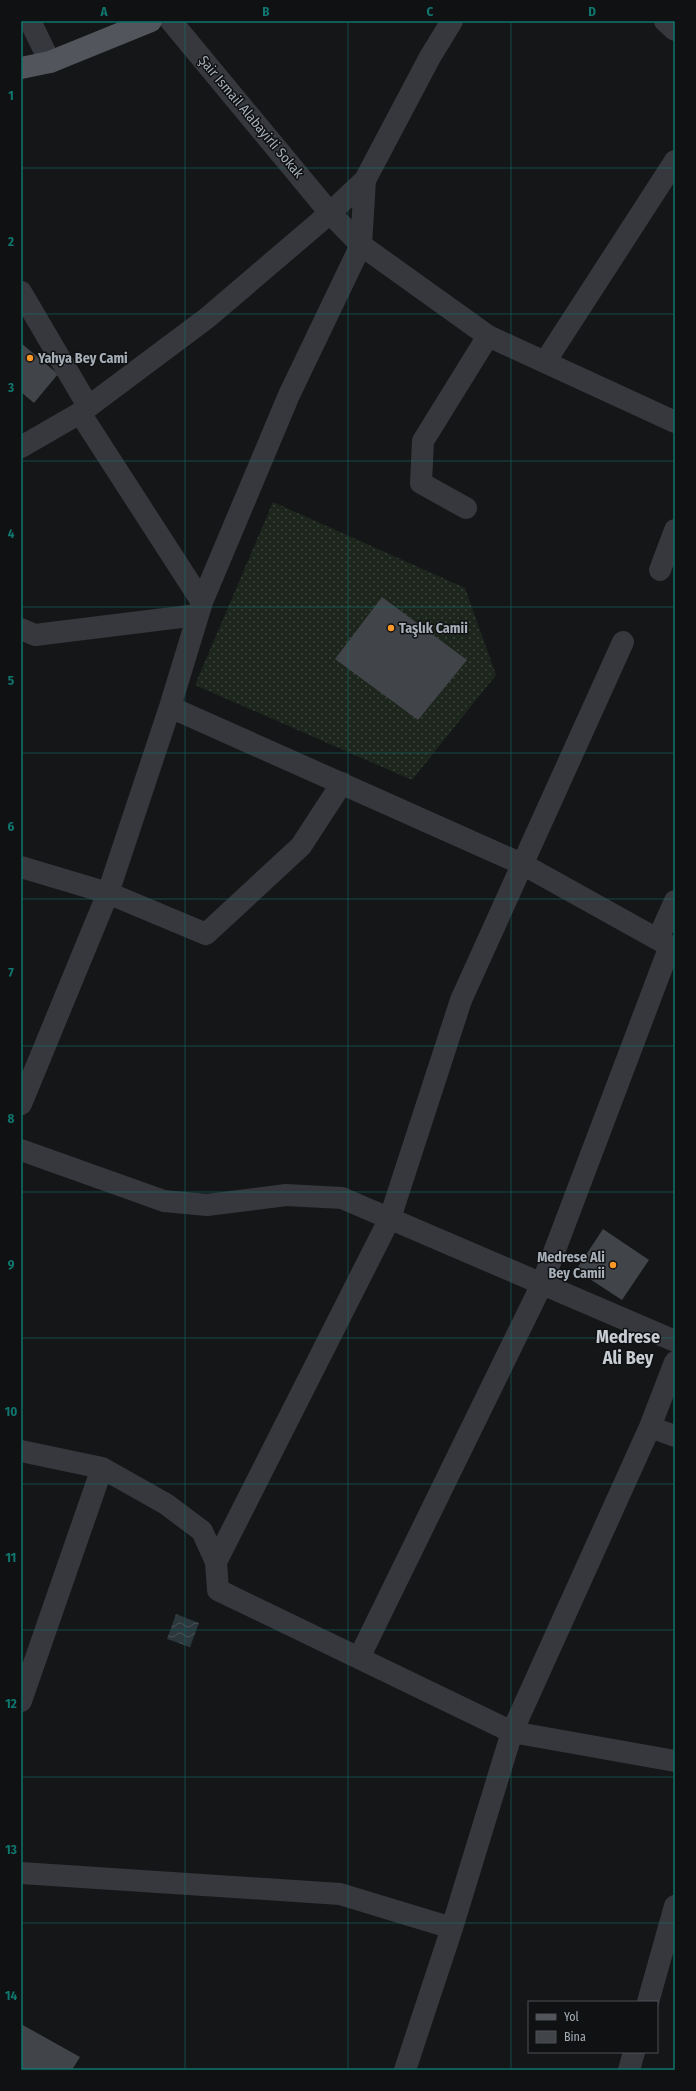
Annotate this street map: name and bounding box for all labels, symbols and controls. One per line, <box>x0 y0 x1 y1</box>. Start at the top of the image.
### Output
text: A <box>99 4 108 19</box>
text: B <box>262 4 270 19</box>
text: C <box>427 4 434 19</box>
text: D <box>588 4 596 19</box>
street label: Şair Ismail Alabayirli Sokak <box>195 52 307 182</box>
text: 1 <box>8 88 14 103</box>
text: 2 <box>7 234 14 249</box>
place label: Yahya Bey Cami <box>37 350 128 367</box>
marker: Yahya Bey Cami <box>25 353 35 363</box>
text: 3 <box>7 380 14 395</box>
text: 4 <box>8 526 15 541</box>
place label: Taşlık Camii <box>399 620 468 638</box>
marker: Taşlık Camii <box>386 623 396 633</box>
text: 5 <box>8 673 14 688</box>
text: 6 <box>8 819 15 834</box>
text: 7 <box>8 965 14 980</box>
text: 8 <box>8 1111 15 1126</box>
place label: Medrese Ali Bey Camii <box>537 1249 605 1282</box>
text: 9 <box>8 1257 15 1272</box>
marker: Medrese Ali Bey Camii <box>608 1260 618 1270</box>
district label: Medrese Ali Bey <box>596 1326 660 1369</box>
text: 10 <box>5 1404 17 1419</box>
text: 11 <box>6 1550 16 1565</box>
text: 12 <box>5 1696 17 1711</box>
text: 13 <box>5 1842 17 1857</box>
text: 14 <box>5 1988 17 2003</box>
legend <box>528 2001 658 2053</box>
text: Yol <box>564 2010 579 2024</box>
text: Bina <box>564 2030 586 2044</box>

